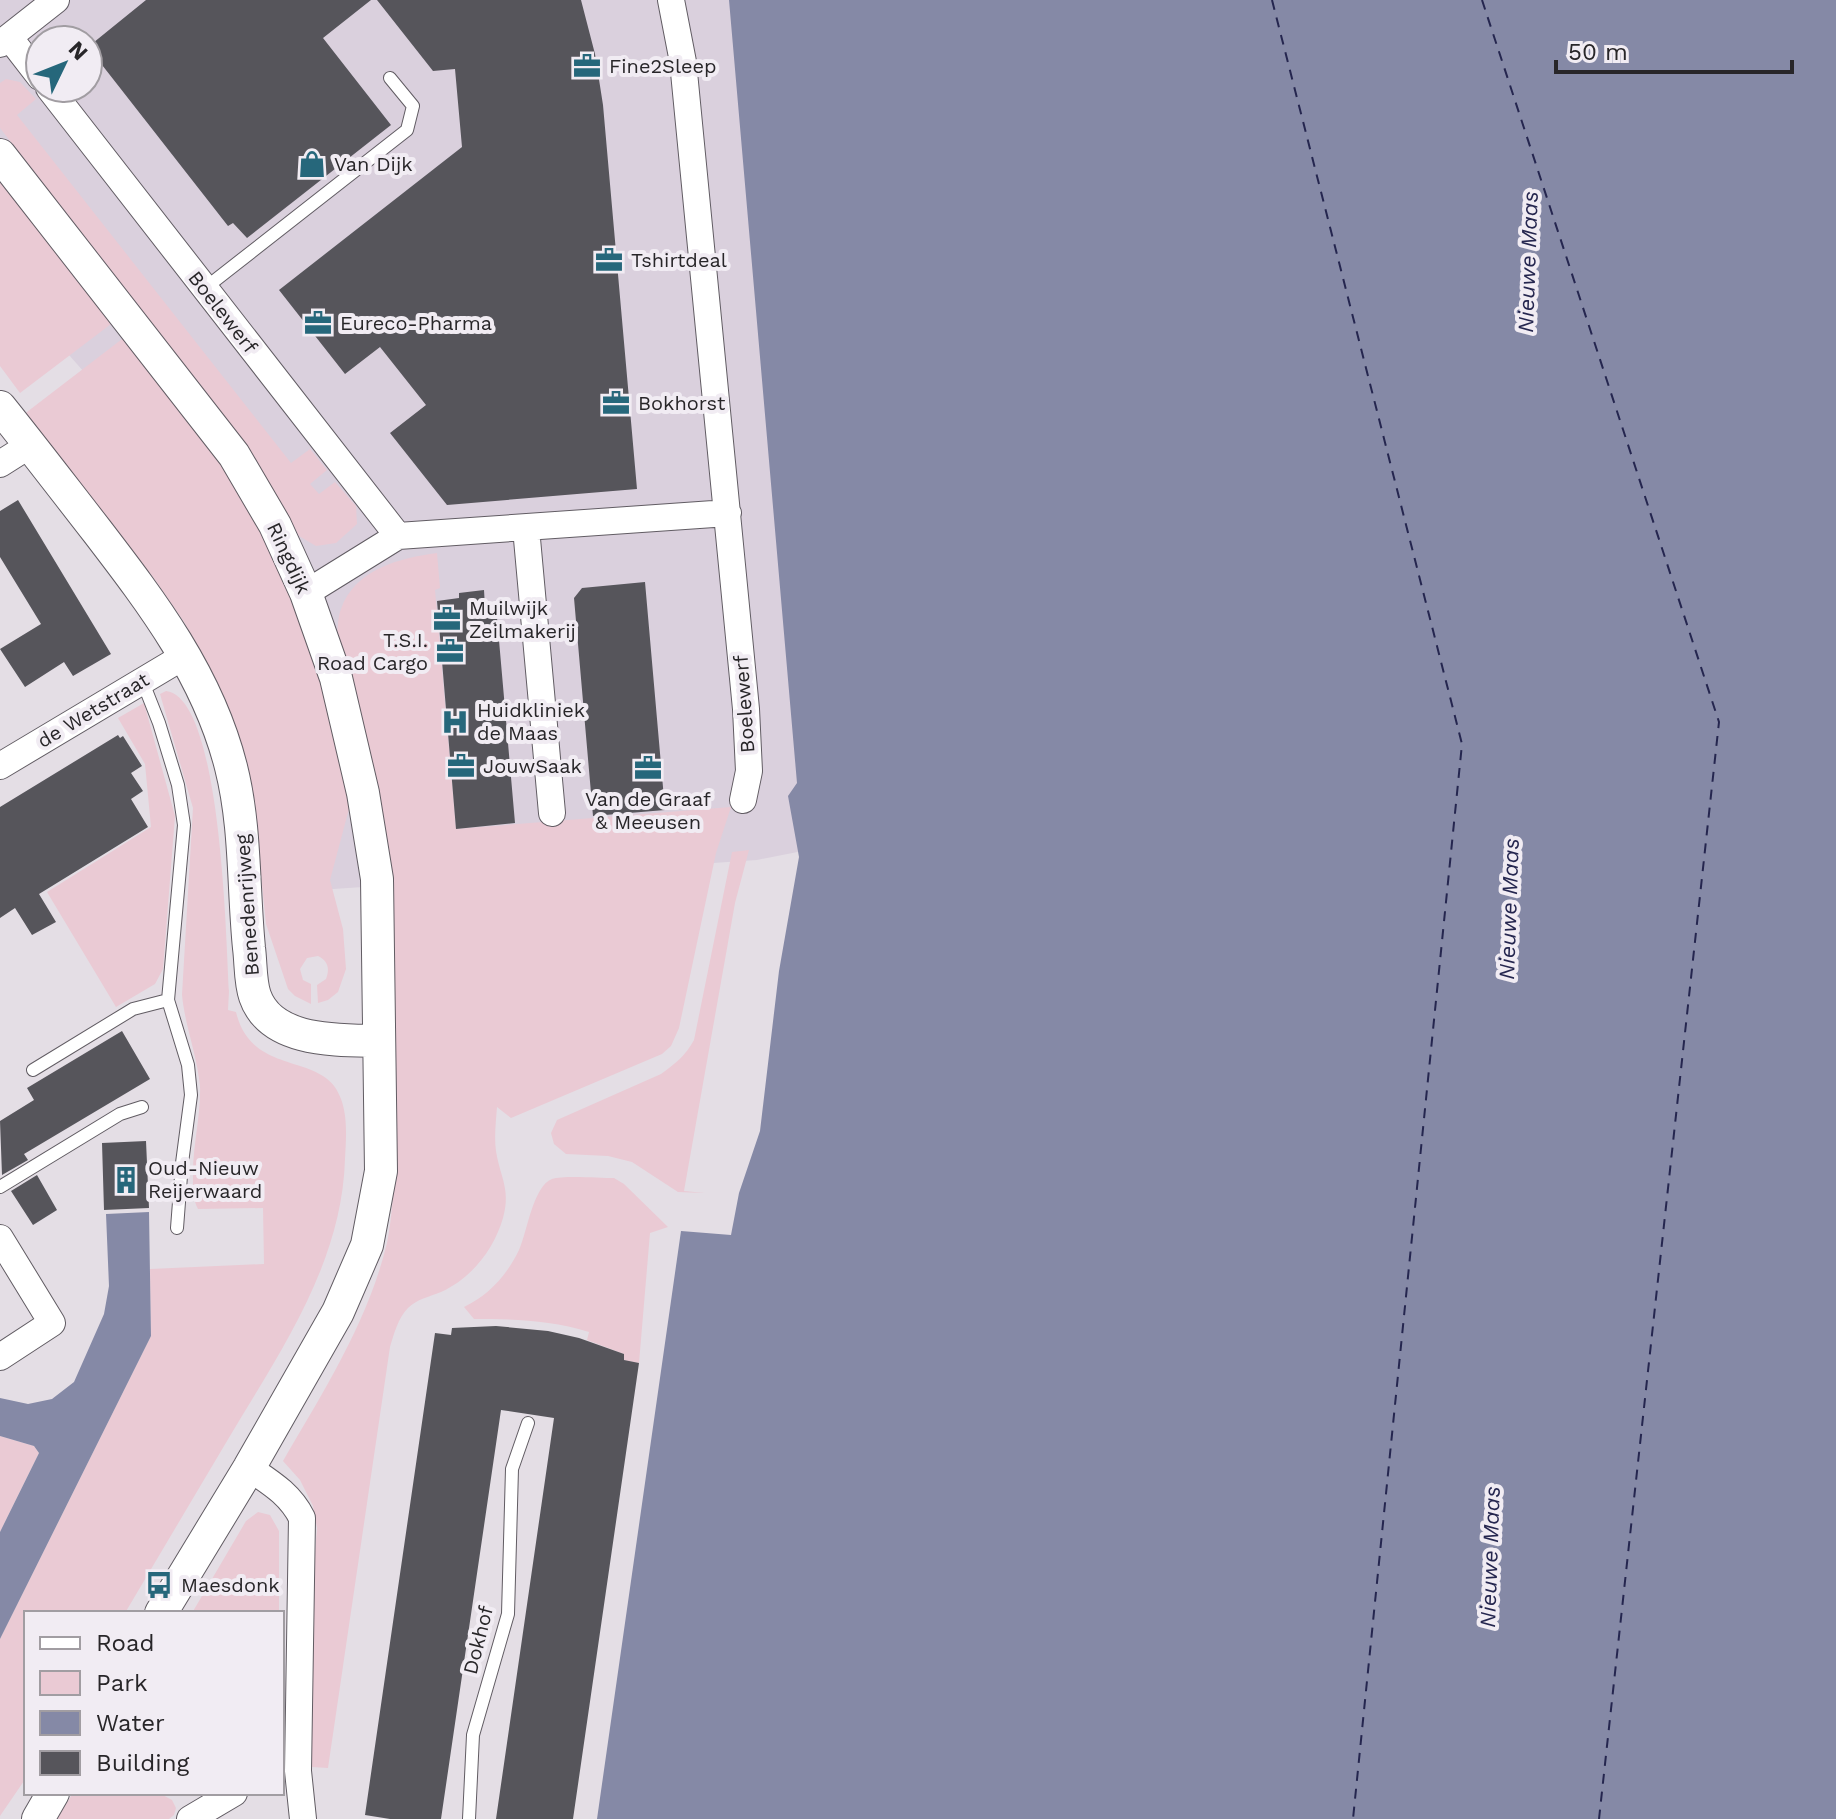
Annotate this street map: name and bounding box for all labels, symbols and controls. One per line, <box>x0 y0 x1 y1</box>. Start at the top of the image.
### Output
north arrow <box>24 24 104 104</box>
scale bar <box>1556 24 1792 74</box>
text: N <box>64 36 93 65</box>
text: 50 m <box>1568 38 1628 66</box>
office icon: Fine2Sleep <box>572 51 602 81</box>
place label: Fine2Sleep <box>609 54 717 78</box>
shop icon: Van Dijk <box>297 149 327 179</box>
place label: Van Dijk <box>334 152 413 176</box>
water label: Nieuwe Maas <box>1513 191 1543 333</box>
office icon: Tshirtdeal <box>594 245 624 275</box>
place label: Tshirtdeal <box>631 248 727 272</box>
street label: Boelewerf <box>183 266 263 358</box>
office icon: Eureco-Pharma <box>303 308 333 338</box>
place label: Eureco-Pharma <box>340 311 492 335</box>
office icon: Bokhorst <box>601 388 631 418</box>
place label: Bokhorst <box>638 391 726 415</box>
street label: Ringdijk <box>262 518 316 598</box>
place label: Muilwijk Zeilmakerij <box>469 596 576 643</box>
office icon: Muilwijk Zeilmakerij <box>432 604 462 634</box>
place label: T.S.I. Road Cargo <box>317 628 428 675</box>
office icon: T.S.I. Road Cargo <box>435 636 465 666</box>
street label: Boelewerf <box>729 654 759 754</box>
street label: de Wetstraat <box>33 667 154 753</box>
place label: Huidkliniek de Maas <box>477 698 585 745</box>
hospital icon: Huidkliniek de Maas <box>440 707 470 737</box>
office icon: JouwSaak <box>446 751 476 781</box>
office icon: Van de Graaf & Meeusen <box>633 753 663 783</box>
place label: JouwSaak <box>483 754 582 778</box>
place label: Van de Graaf & Meeusen <box>585 787 711 834</box>
street label: Benedenrijweg <box>230 833 264 977</box>
water label: Nieuwe Maas <box>1494 838 1524 980</box>
place label: Oud-Nieuw Reijerwaard <box>148 1156 262 1203</box>
building icon: Oud-Nieuw Reijerwaard <box>111 1165 141 1195</box>
water label: Nieuwe Maas <box>1475 1486 1505 1628</box>
bus stop icon: Maesdonk <box>144 1570 174 1600</box>
place label: Maesdonk <box>181 1573 280 1597</box>
street label: Dokhof <box>458 1603 498 1677</box>
legend <box>24 1611 284 1795</box>
text: Road <box>96 1629 155 1657</box>
text: Park <box>96 1669 148 1697</box>
text: Water <box>96 1709 165 1737</box>
text: Building <box>96 1749 189 1777</box>

